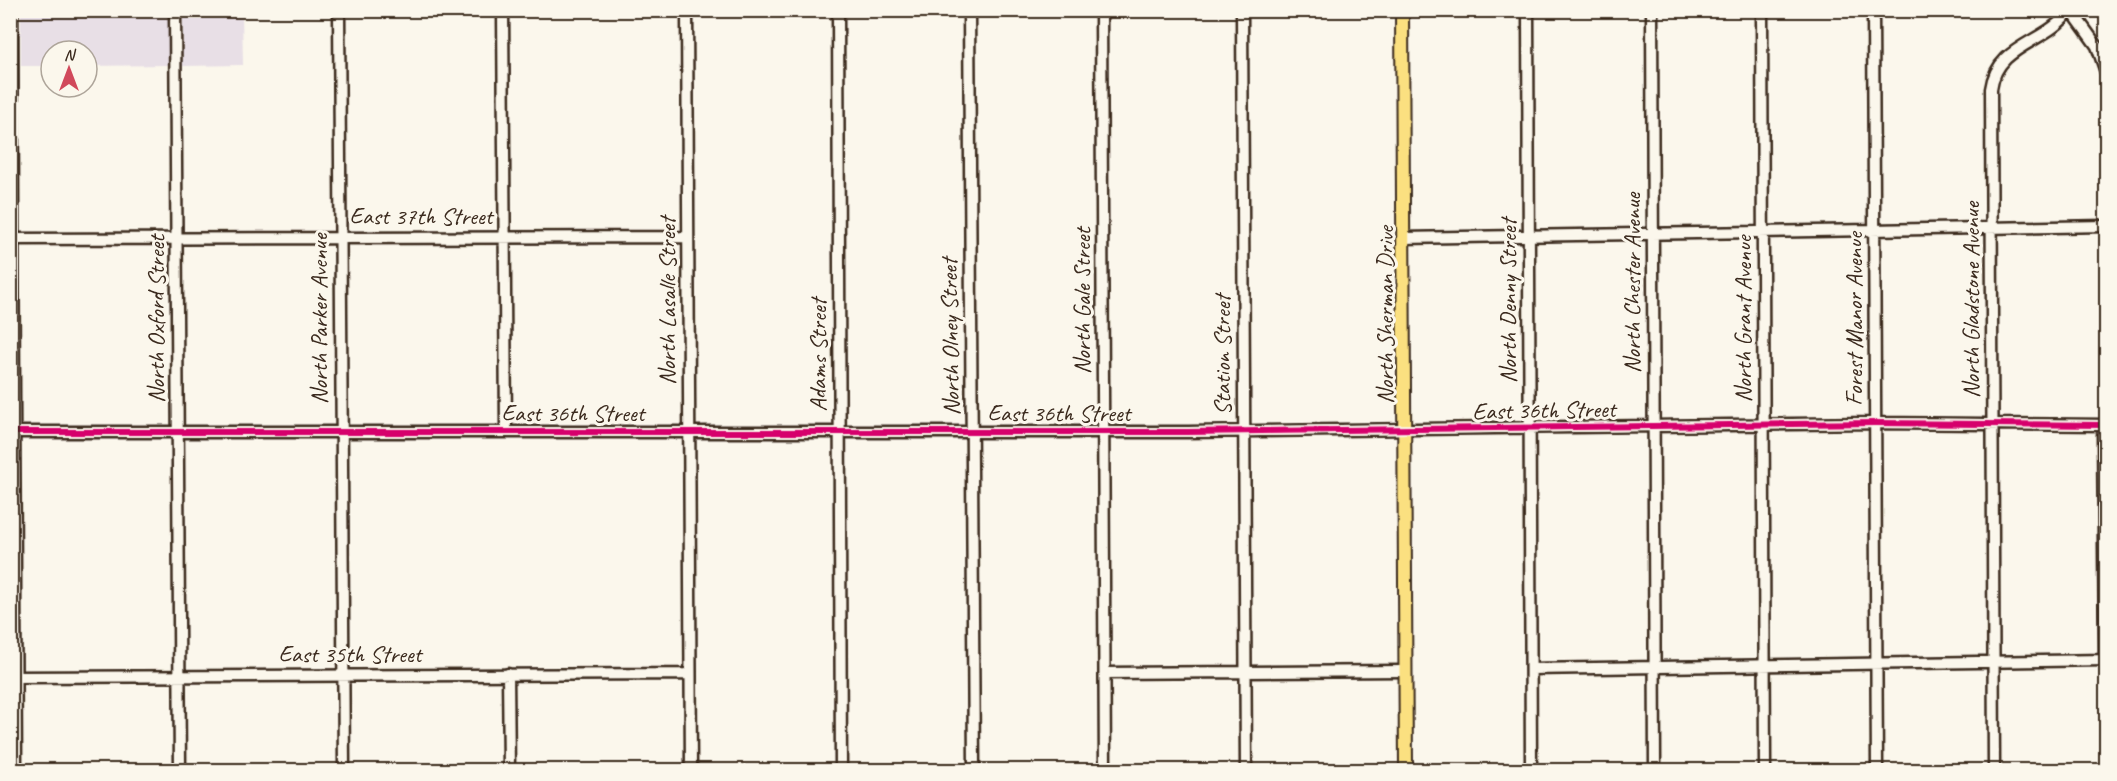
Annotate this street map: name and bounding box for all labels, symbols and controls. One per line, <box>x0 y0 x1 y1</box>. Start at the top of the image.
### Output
north arrow <box>39 39 99 99</box>
text: N <box>64 45 77 65</box>
street label: North Chester Avenue <box>1617 191 1647 373</box>
street label: North Gladstone Avenue <box>1956 200 1986 398</box>
street label: East 37th Street <box>349 201 495 231</box>
street label: North Lasalle Street <box>652 214 682 385</box>
street label: North Denny Street <box>1493 216 1523 383</box>
street label: North Sherman Drive <box>1370 224 1400 404</box>
street label: North Gale Street <box>1067 226 1097 374</box>
street label: Forest Manor Avenue <box>1839 230 1869 406</box>
street label: North Parker Avenue <box>304 232 334 404</box>
street label: North Oxford Street <box>141 233 171 403</box>
street label: North Grant Avenue <box>1728 233 1758 402</box>
street label: North Olney Street <box>934 255 966 416</box>
street label: Station Street <box>1207 292 1237 415</box>
street label: Adams Street <box>803 295 833 411</box>
street label: East 36th Street <box>1472 394 1618 426</box>
street label: East 36th Street <box>501 398 647 428</box>
street label: East 36th Street <box>987 398 1133 428</box>
street label: East 35th Street <box>278 639 424 669</box>

